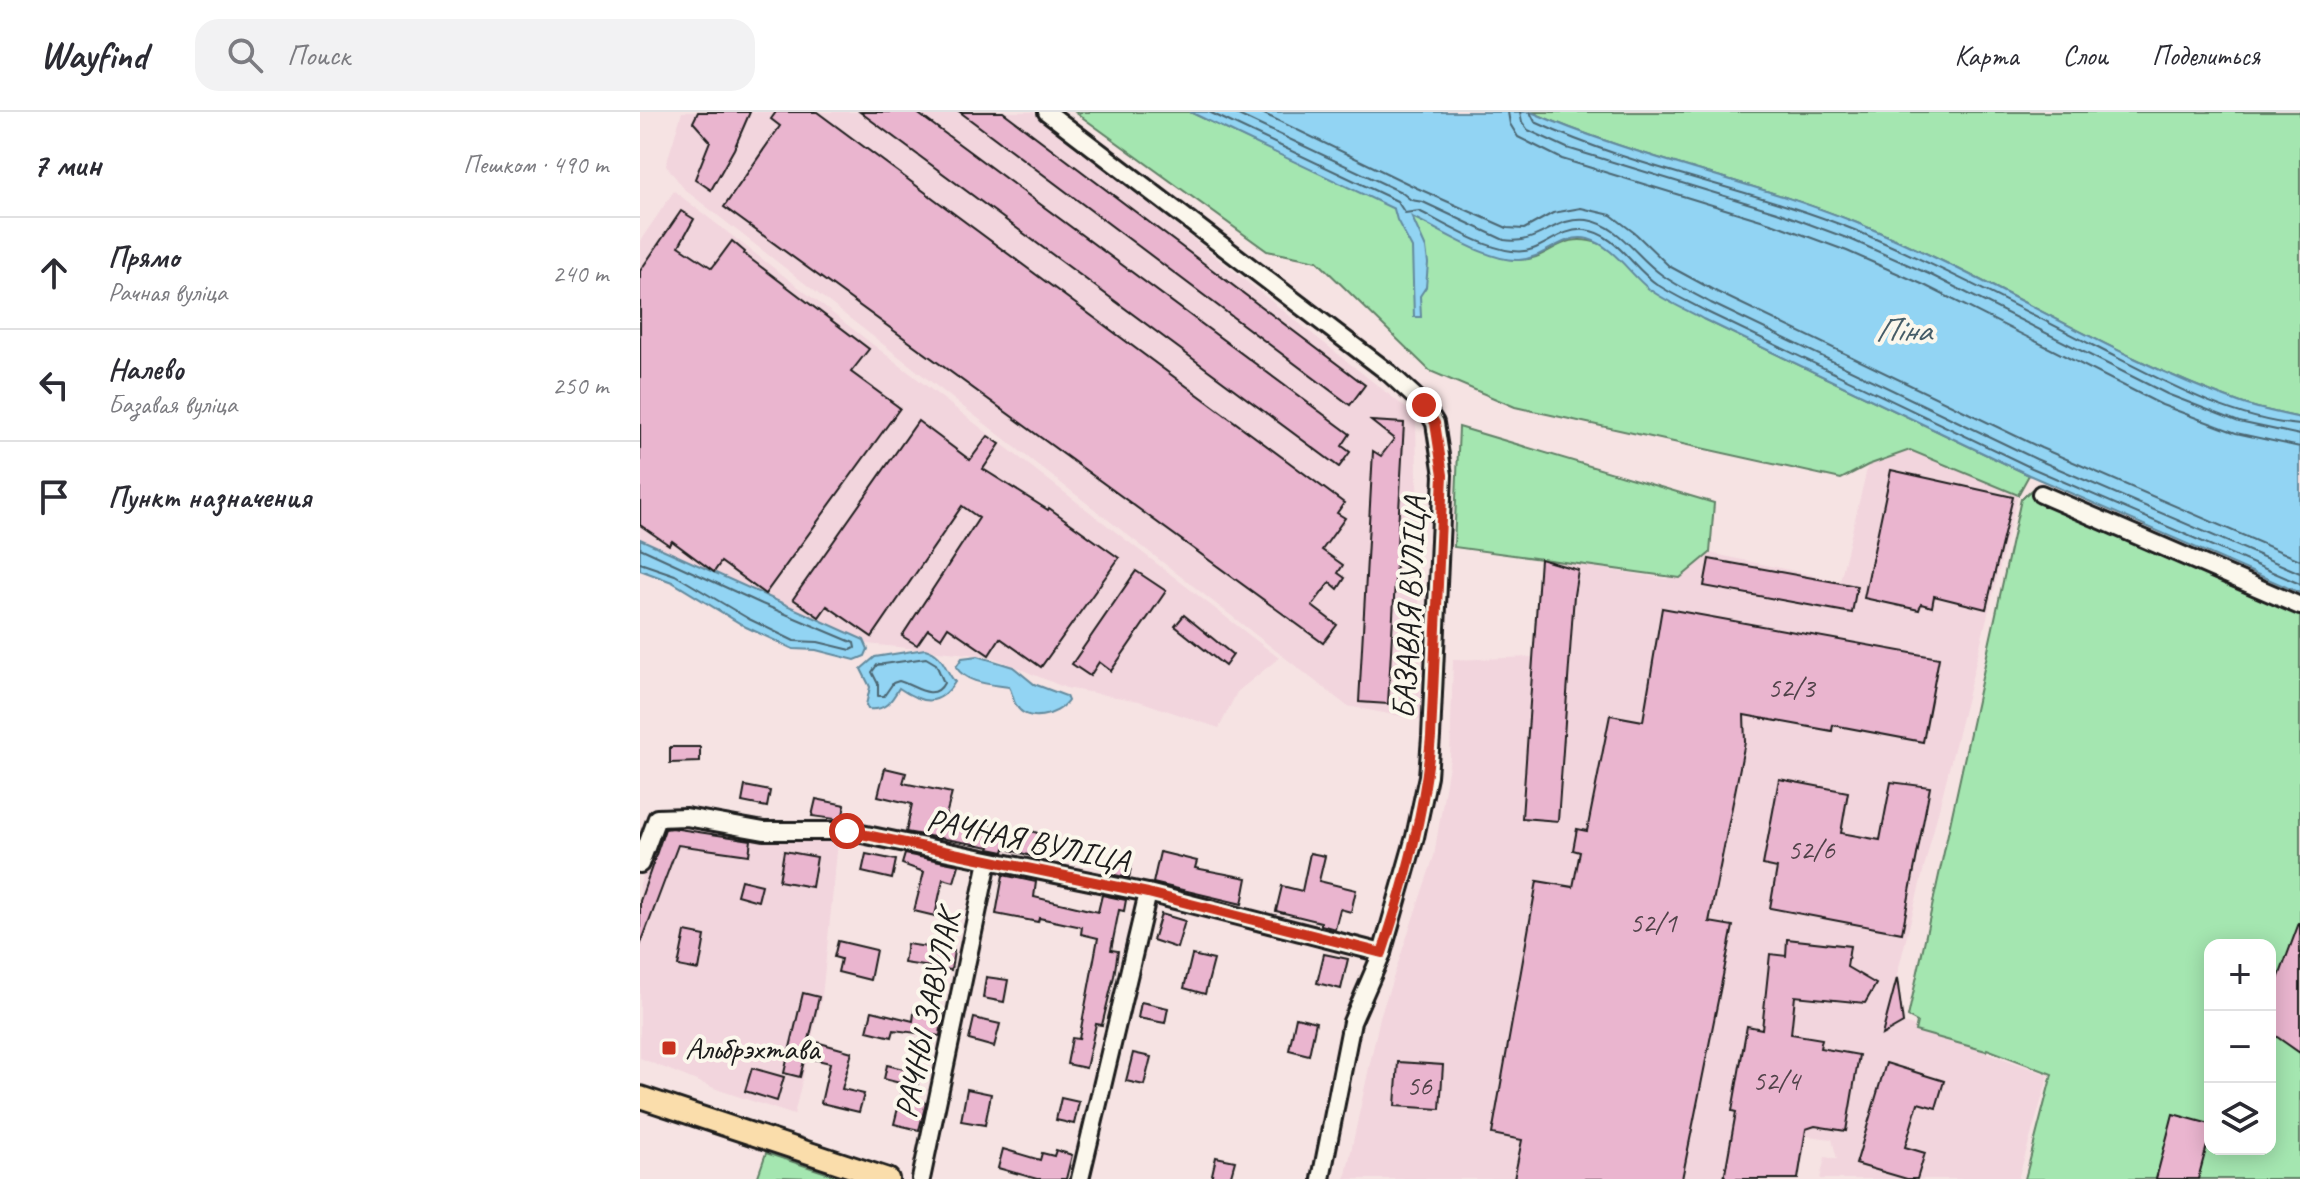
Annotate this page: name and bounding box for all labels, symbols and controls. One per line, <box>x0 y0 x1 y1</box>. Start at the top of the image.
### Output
search box <box>195 19 755 91</box>
text: Wayfind <box>40 32 147 79</box>
icon: search <box>223 33 267 77</box>
text: Поиск <box>287 36 350 74</box>
text: Карта <box>1955 38 2019 73</box>
text: Слои <box>2063 38 2108 73</box>
text: Поделиться <box>2152 38 2260 73</box>
text: 7 мин <box>32 143 101 186</box>
text: Пешком · 490 m <box>463 148 608 181</box>
text: Прямо <box>108 238 179 276</box>
icon: ahead <box>32 251 76 295</box>
text: 240 m <box>552 257 608 290</box>
text: Рачная вуліца <box>108 276 227 309</box>
water label: Піна <box>1875 308 1934 351</box>
text: Налево <box>108 350 184 388</box>
icon: left <box>32 363 76 407</box>
text: 250 m <box>552 369 608 402</box>
route end <box>1406 387 1442 423</box>
text: Базавая вуліца <box>108 388 237 421</box>
icon: arrive <box>32 475 76 519</box>
text: Пункт назначения <box>108 478 311 516</box>
street label: БАЗАВАЯ ВУЛІЦА <box>1383 494 1435 720</box>
house number: 52/3 <box>1767 670 1817 705</box>
street label: РАЧНАЯ ВУЛІЦА <box>923 799 1135 882</box>
route start <box>829 813 865 849</box>
house number: 52/6 <box>1787 832 1836 867</box>
street label: РАЧНЫ ЗАВУЛАК <box>885 901 970 1121</box>
house number: 52/1 <box>1629 905 1678 940</box>
map controls <box>2204 939 2276 1155</box>
button: + <box>2204 939 2276 1011</box>
button: − <box>2204 1011 2276 1083</box>
place label: Альбрэхтава <box>685 1028 822 1069</box>
marker: Альбрэхтава <box>660 1039 678 1057</box>
house number: 52/4 <box>1752 1063 1802 1098</box>
house number: 56 <box>1406 1068 1433 1103</box>
button: layers <box>2204 1083 2276 1155</box>

